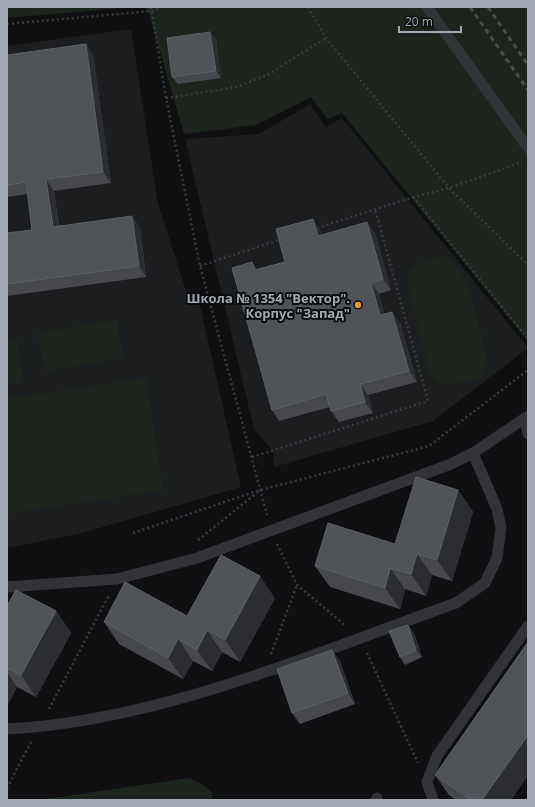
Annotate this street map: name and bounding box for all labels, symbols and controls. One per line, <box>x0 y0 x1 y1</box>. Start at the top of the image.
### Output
scale bar <box>399 8 461 34</box>
text: 20 m <box>405 13 433 30</box>
place label: Школа № 1354 "Вектор". Корпус "Запад" <box>187 289 350 322</box>
marker: Школа № 1354 "Вектор". Корпус "Запад" <box>353 300 363 310</box>

